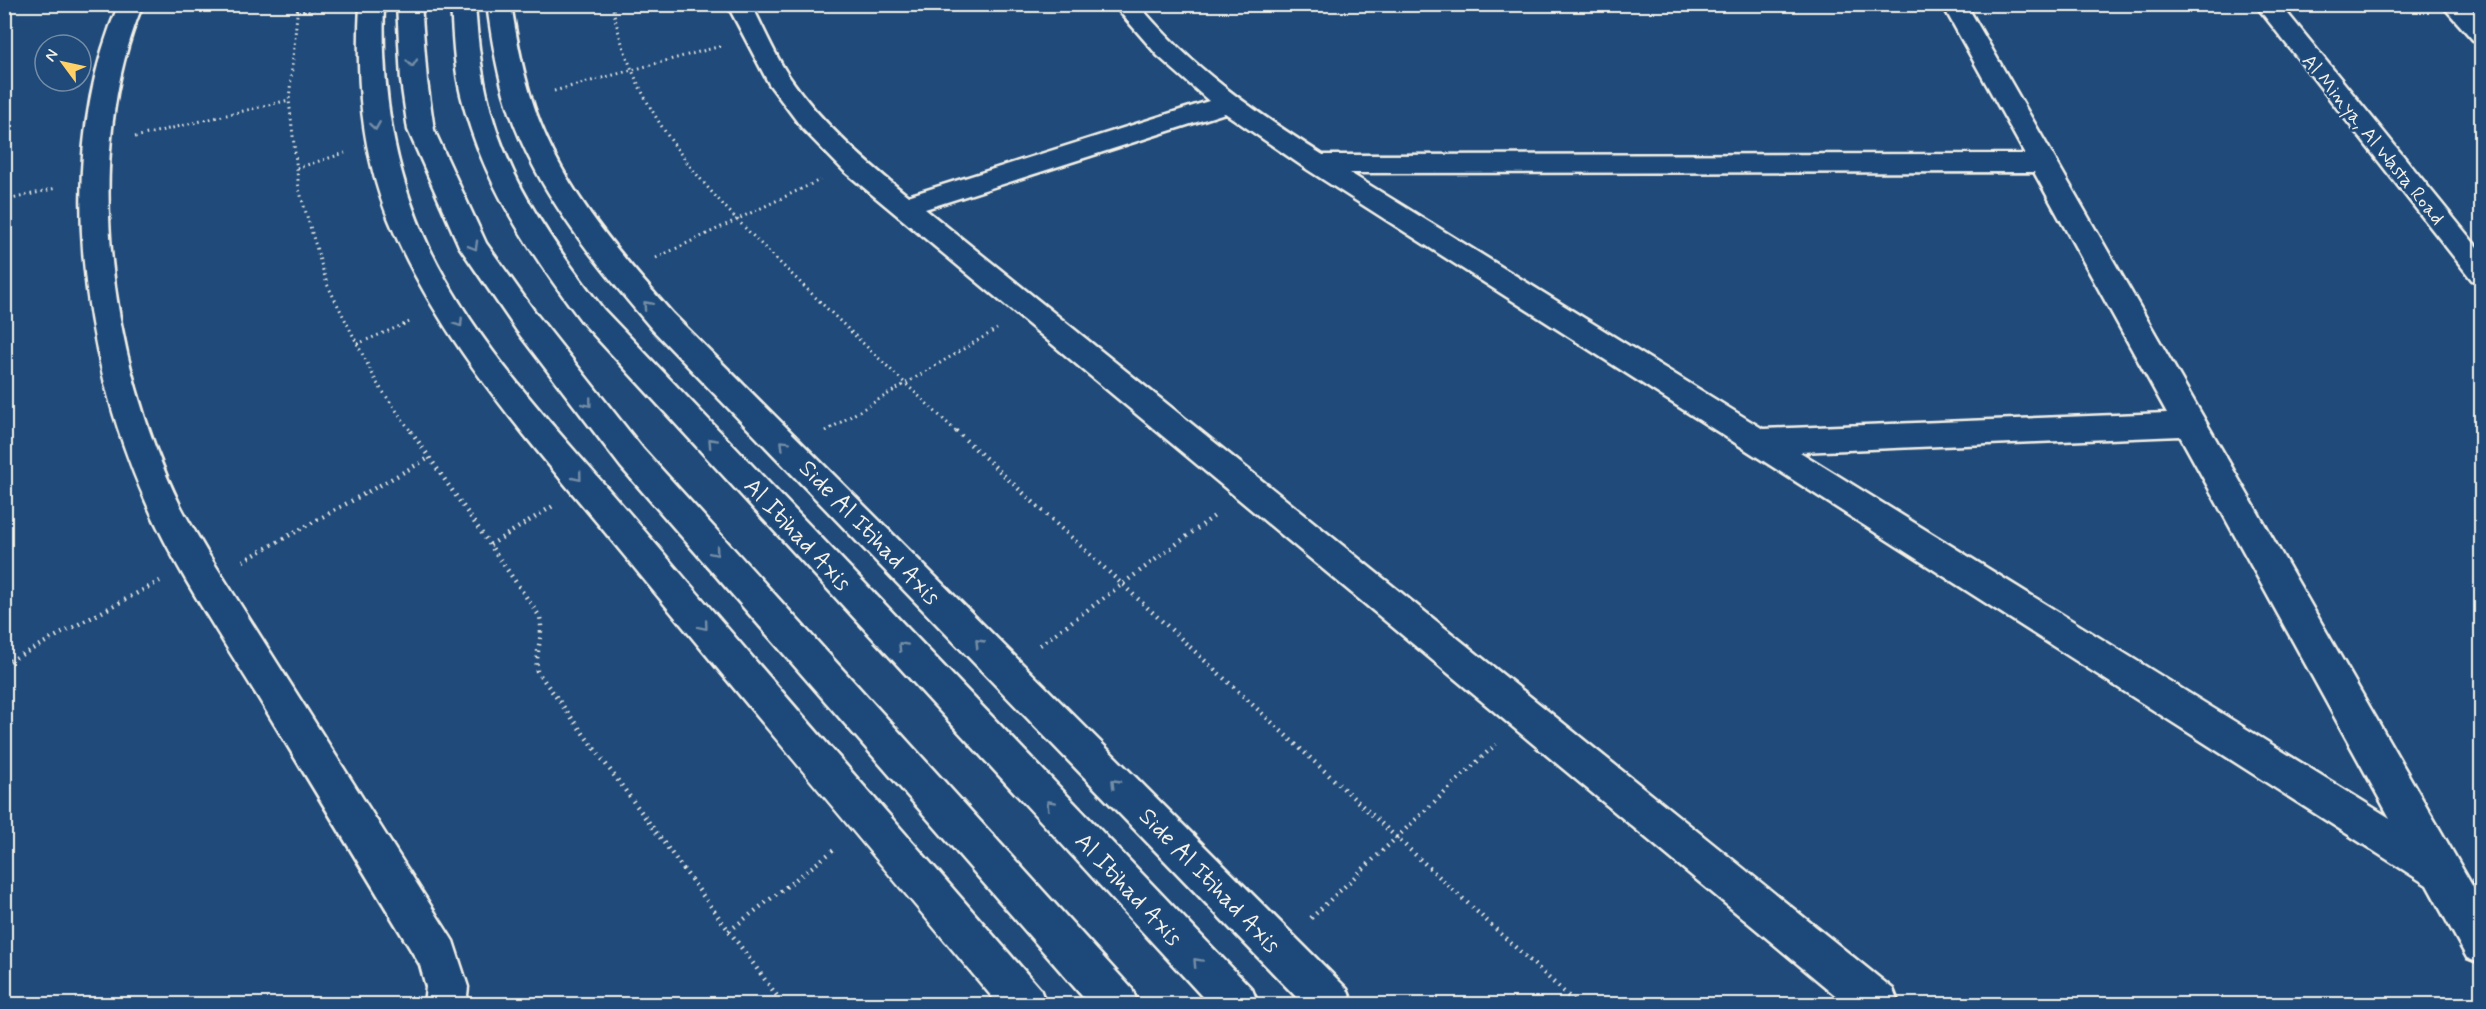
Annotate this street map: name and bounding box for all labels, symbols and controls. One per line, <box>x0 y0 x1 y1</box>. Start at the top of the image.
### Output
north arrow <box>33 33 93 93</box>
text: N <box>40 45 63 66</box>
street label: Al Minya, Al Wasta Road <box>2295 49 2450 231</box>
one-way arrow <box>405 58 418 67</box>
one-way arrow <box>369 121 381 130</box>
one-way arrow <box>466 240 478 250</box>
one-way arrow <box>643 301 654 311</box>
one-way arrow <box>452 316 463 327</box>
one-way arrow <box>581 397 592 408</box>
one-way arrow <box>708 438 719 449</box>
one-way arrow <box>780 440 791 451</box>
street label: Side Al Itihad Axis <box>793 453 947 611</box>
one-way arrow <box>571 470 582 481</box>
street label: Al Itihad Axis <box>738 471 858 597</box>
one-way arrow <box>708 545 719 555</box>
one-way arrow <box>697 619 708 630</box>
one-way arrow <box>975 640 986 651</box>
one-way arrow <box>899 642 910 653</box>
one-way arrow <box>1111 779 1122 789</box>
one-way arrow <box>1046 800 1057 810</box>
street label: Side Al Itihad Axis <box>1131 802 1287 961</box>
street label: Al Itihad Axis <box>1067 827 1189 954</box>
one-way arrow <box>1193 958 1204 968</box>

